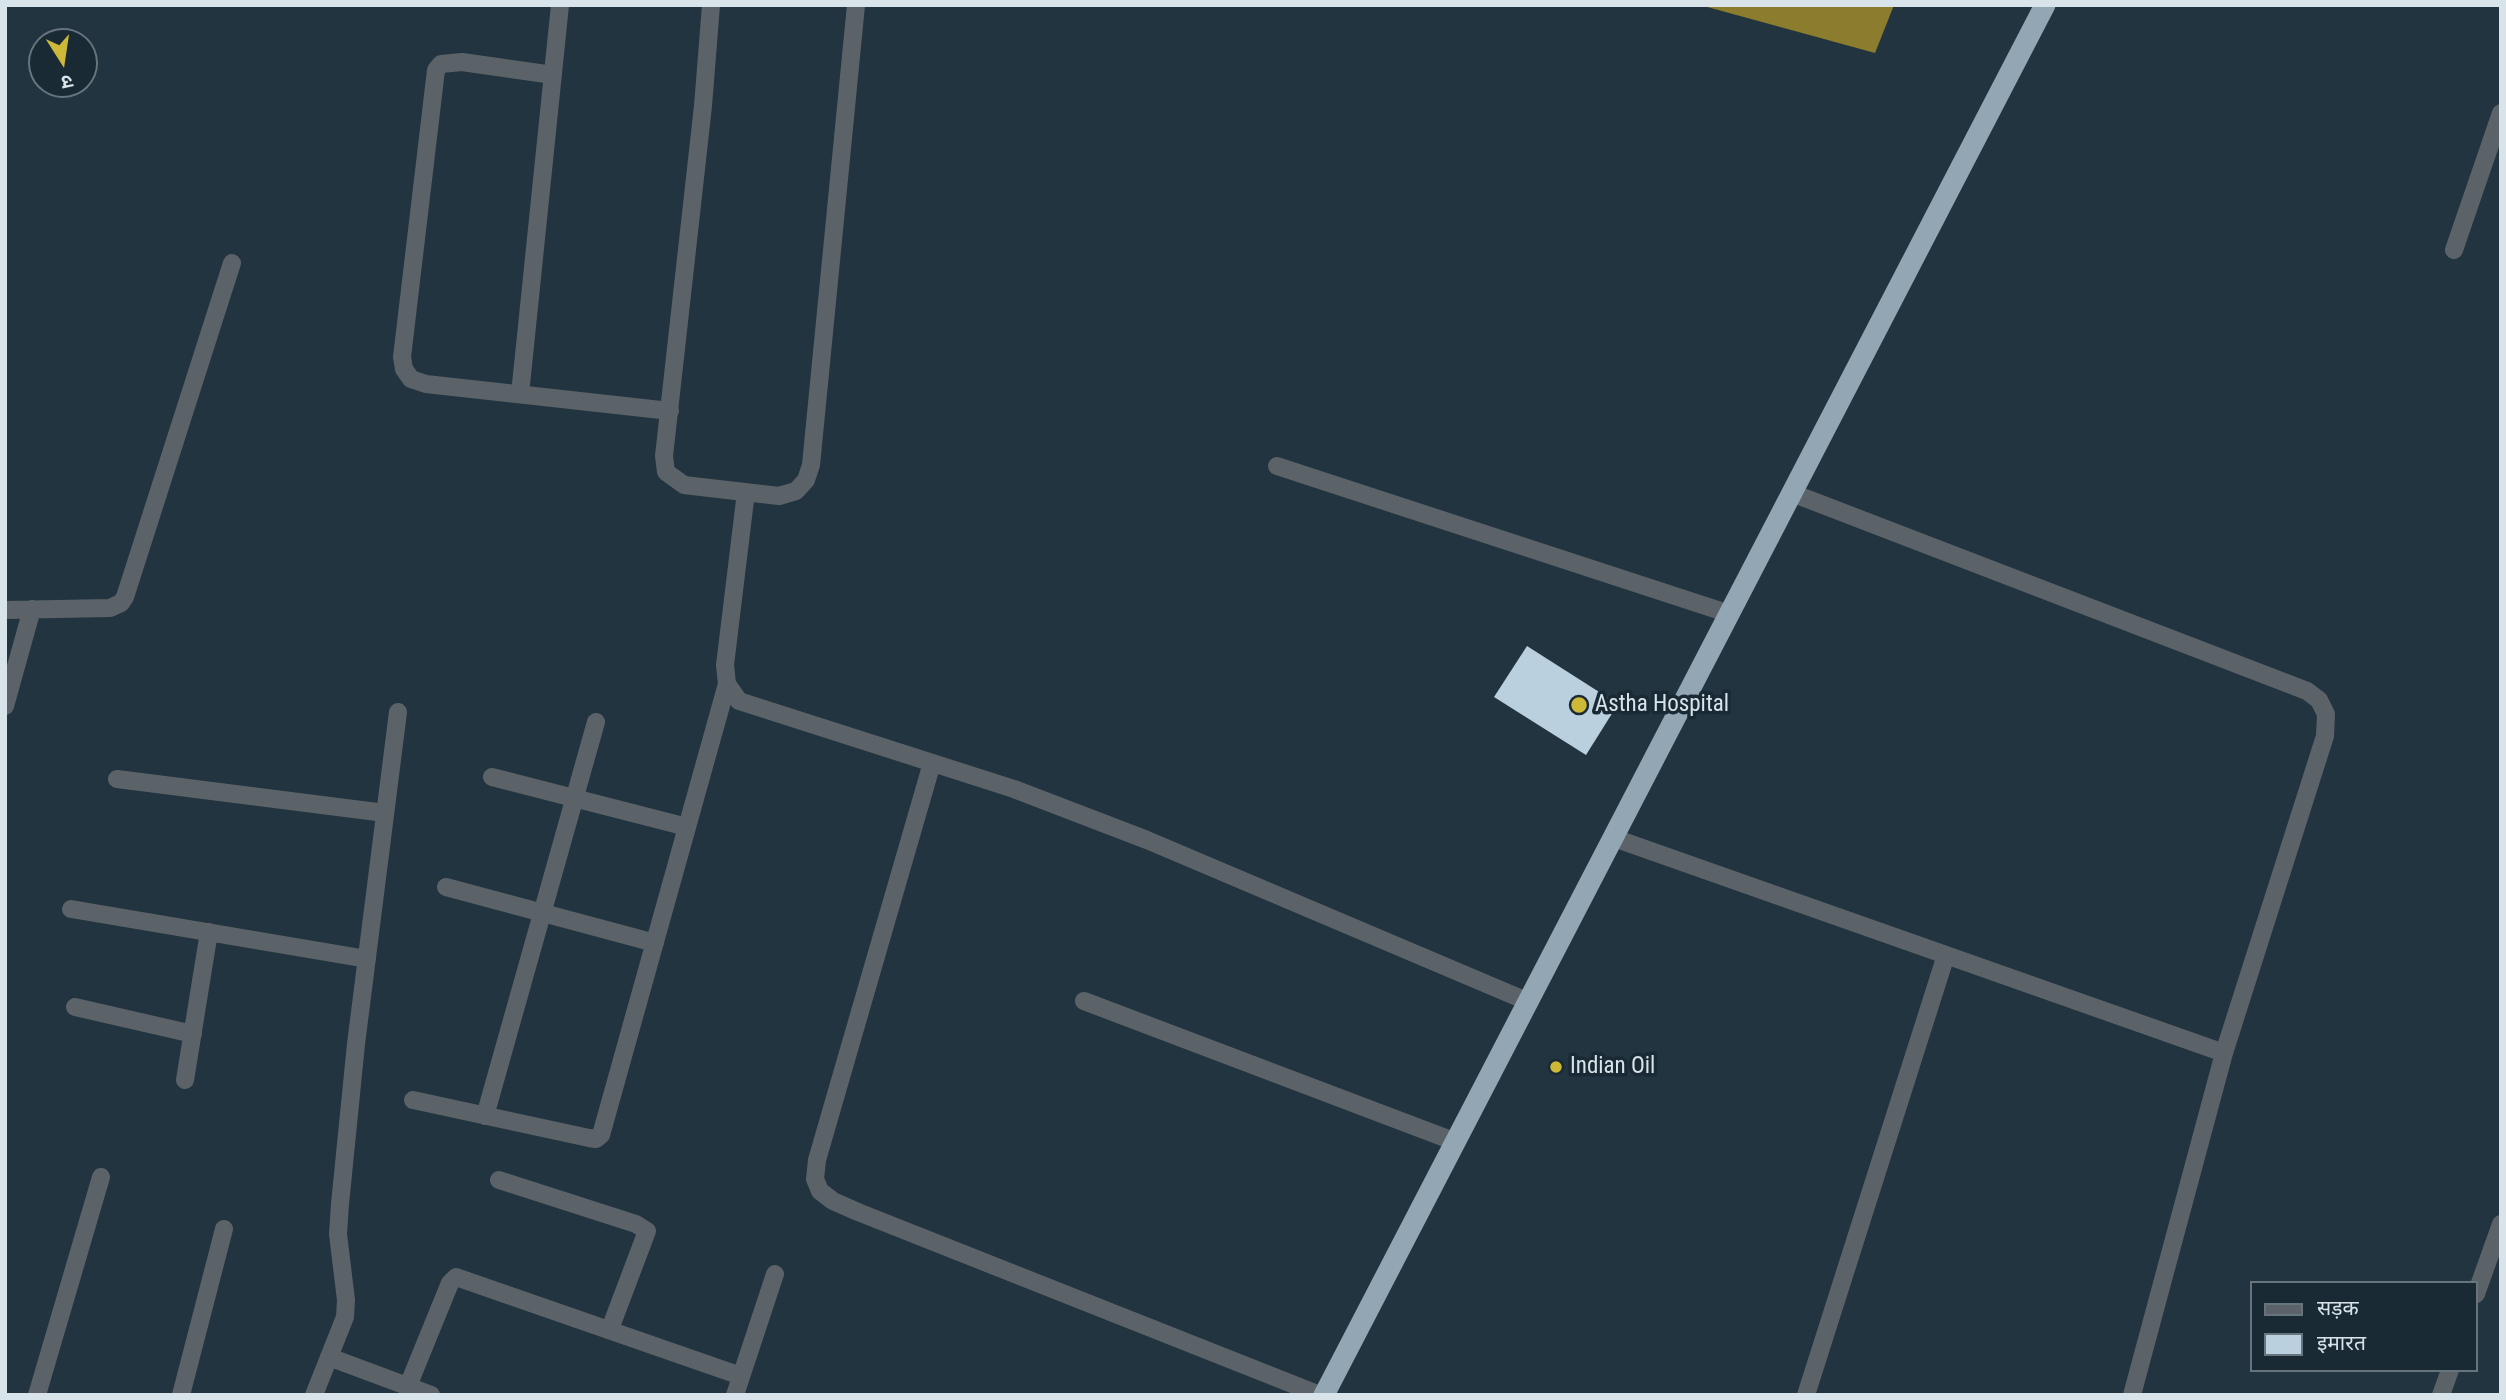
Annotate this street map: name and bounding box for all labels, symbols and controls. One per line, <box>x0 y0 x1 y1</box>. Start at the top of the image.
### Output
north arrow <box>28 28 98 98</box>
text: उ <box>59 70 75 94</box>
place label: Astha Hospital <box>1595 691 1729 719</box>
marker: Astha Hospital <box>1569 695 1589 715</box>
place label: Indian Oil <box>1570 1053 1655 1081</box>
marker: Indian Oil <box>1548 1059 1564 1075</box>
legend <box>2250 1281 2478 1372</box>
text: सड़क <box>2317 1296 2359 1320</box>
text: इमारत <box>2317 1331 2366 1355</box>

